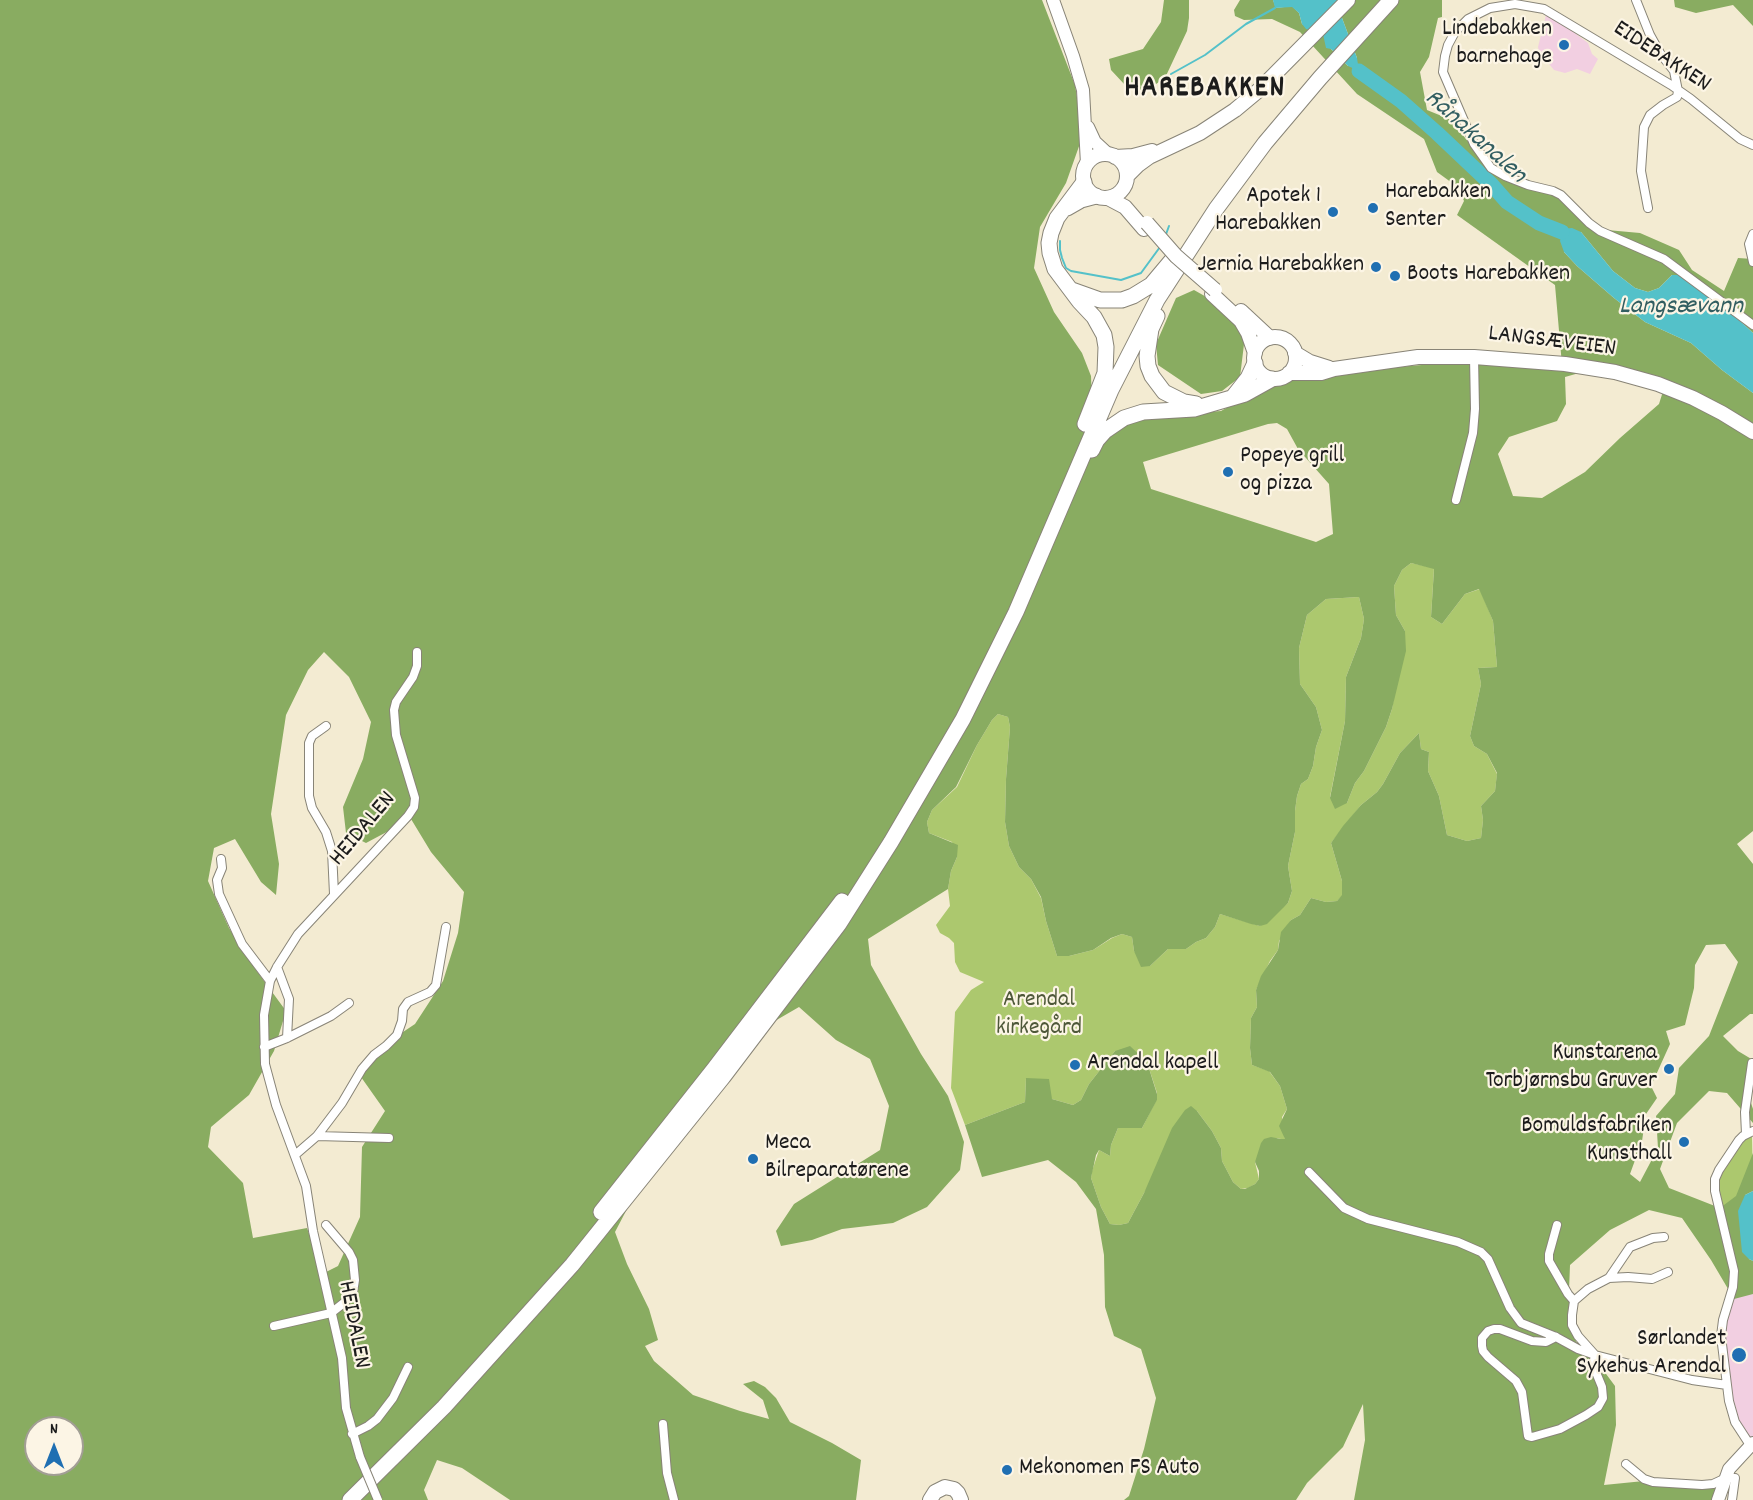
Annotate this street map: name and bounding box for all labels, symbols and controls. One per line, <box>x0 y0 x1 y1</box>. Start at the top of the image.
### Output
street label: EIDEBAKKEN <box>1607 16 1715 100</box>
place label: Lindebakken barnehage <box>1442 17 1552 73</box>
marker: Lindebakken barnehage <box>1557 38 1571 52</box>
district label: HAREBAKKEN <box>1124 73 1286 109</box>
water label: Rånakanalen <box>1417 84 1531 192</box>
place label: Harebakken Senter <box>1385 180 1491 236</box>
place label: Apotek 1 Harebakken <box>1215 184 1321 240</box>
marker: Harebakken Senter <box>1366 201 1380 215</box>
marker: Apotek 1 Harebakken <box>1326 205 1340 219</box>
place label: Jernia Harebakken <box>1198 253 1364 281</box>
marker: Jernia Harebakken <box>1369 260 1383 274</box>
place label: Boots Harebakken <box>1407 262 1570 290</box>
marker: Boots Harebakken <box>1388 269 1402 283</box>
water label: Langsævann <box>1619 292 1743 324</box>
street label: LANGSÆVEIEN <box>1486 321 1618 365</box>
place label: Popeye grill og pizza <box>1240 444 1344 500</box>
marker: Popeye grill og pizza <box>1221 465 1235 479</box>
street label: HEIDALEN <box>324 787 404 873</box>
park label: Arendal kirkegård <box>996 988 1082 1044</box>
place label: Kunstarena Torbjørnsbu Gruver <box>1485 1041 1657 1097</box>
place label: Arendal kapell <box>1087 1051 1219 1079</box>
marker: Arendal kapell <box>1068 1058 1082 1072</box>
marker: Kunstarena Torbjørnsbu Gruver <box>1662 1062 1676 1076</box>
place label: Bomuldsfabriken Kunsthall <box>1521 1114 1672 1170</box>
place label: Meca Bilreparatørene <box>765 1131 909 1187</box>
marker: Bomuldsfabriken Kunsthall <box>1677 1135 1691 1149</box>
marker: Meca Bilreparatørene <box>746 1152 760 1166</box>
street label: HEIDALEN <box>329 1279 375 1371</box>
place label: Sørlandet Sykehus Arendal <box>1576 1327 1726 1383</box>
marker: Sørlandet Sykehus Arendal <box>1730 1346 1748 1364</box>
north arrow <box>24 1416 84 1476</box>
text: N <box>50 1418 58 1441</box>
place label: Mekonomen FS Auto <box>1019 1456 1199 1484</box>
marker: Mekonomen FS Auto <box>1000 1463 1014 1477</box>

